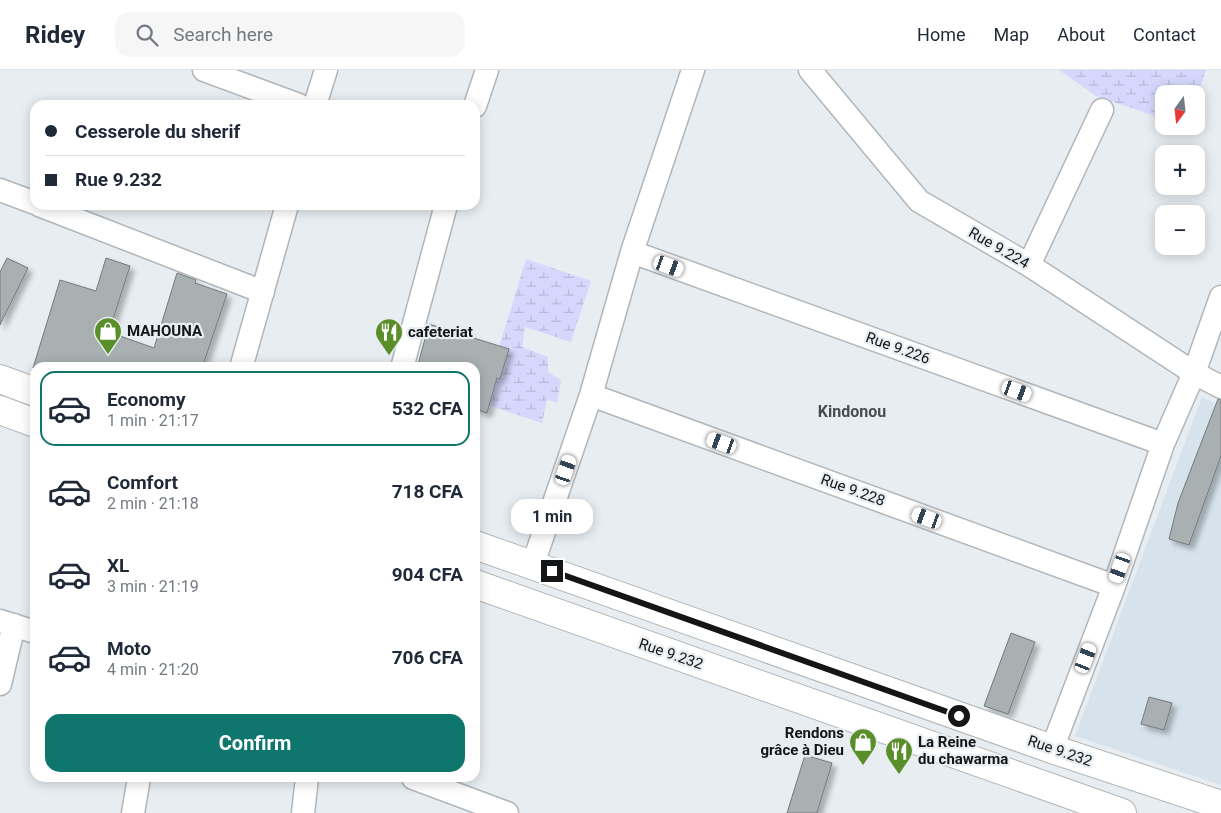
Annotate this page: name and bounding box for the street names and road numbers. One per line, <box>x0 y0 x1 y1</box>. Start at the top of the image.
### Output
street label: Rue 9.224 <box>966 223 1033 273</box>
street label: Rue 9.226 <box>864 328 932 368</box>
street label: Rue 9.228 <box>819 470 887 510</box>
street label: Rue 9.232 <box>636 635 706 673</box>
street label: Rue 9.232 <box>1025 732 1095 770</box>

